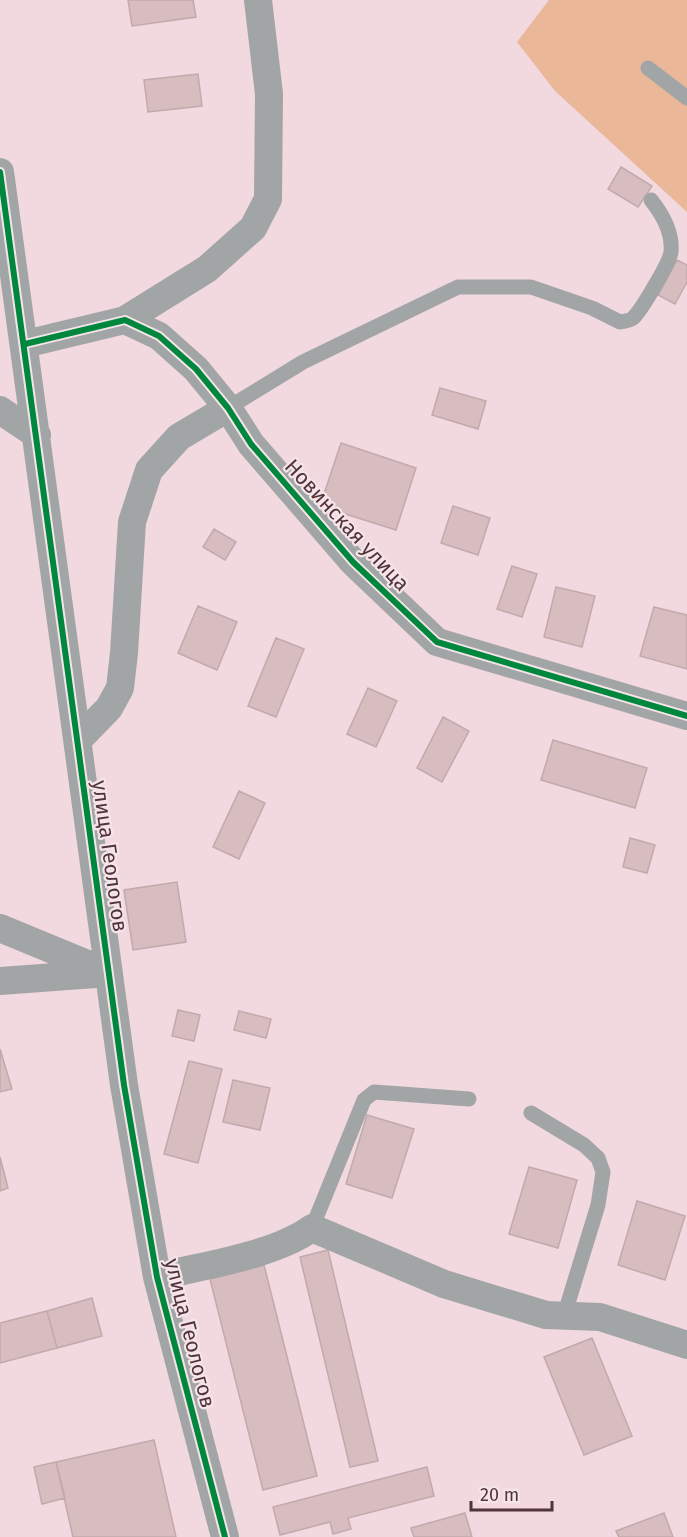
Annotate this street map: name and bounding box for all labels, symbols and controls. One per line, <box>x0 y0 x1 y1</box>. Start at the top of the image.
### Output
street label: Новинская улица <box>279 454 415 596</box>
street label: улица Геологов <box>86 778 134 934</box>
street label: улица Геологов <box>159 1256 221 1410</box>
scale bar <box>471 1474 552 1512</box>
text: 20 m <box>480 1484 519 1506</box>

